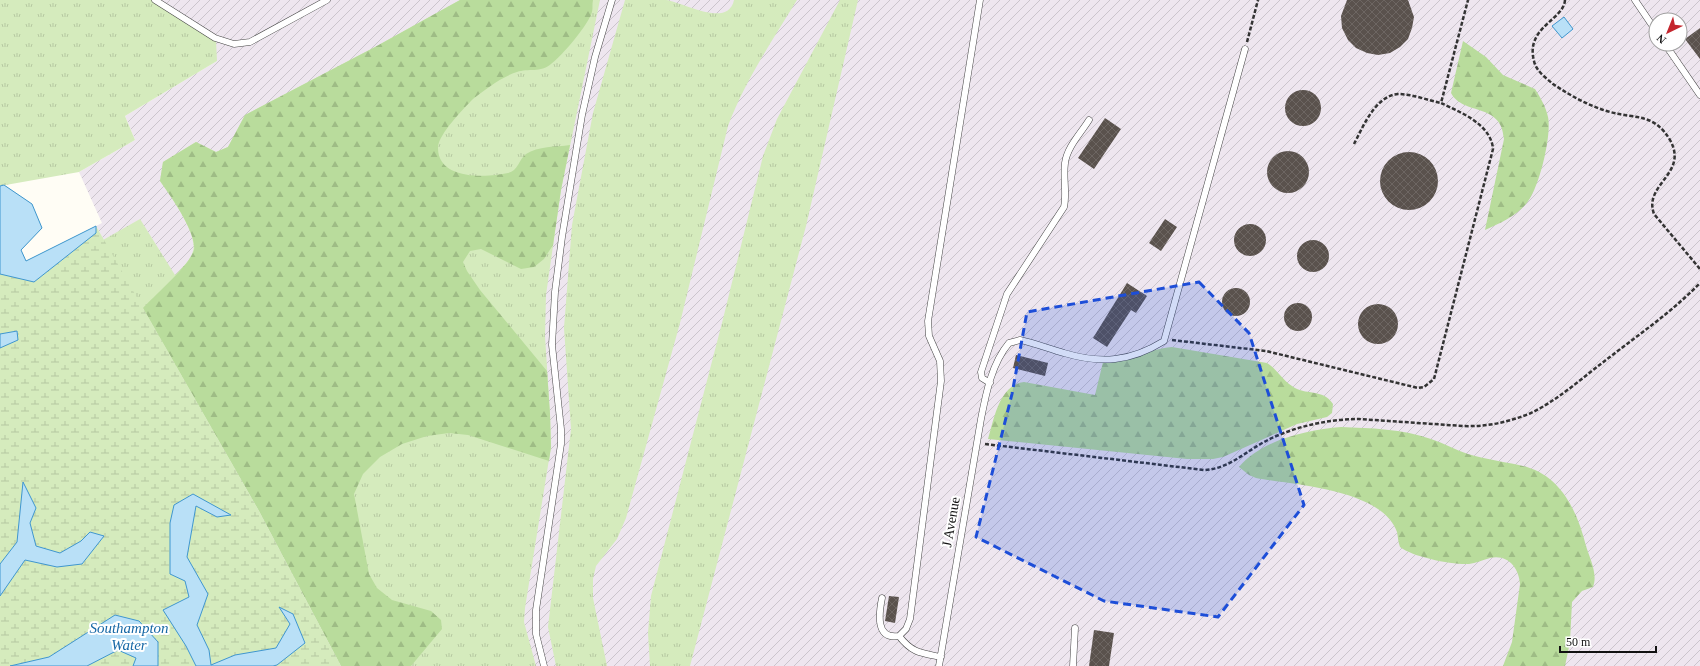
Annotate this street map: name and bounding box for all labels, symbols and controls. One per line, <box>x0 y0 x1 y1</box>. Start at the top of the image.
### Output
north arrow <box>1648 12 1688 52</box>
text: N <box>1654 32 1668 46</box>
street label: J Avenue <box>939 496 963 548</box>
water label: Southampton Water <box>89 620 169 653</box>
scale bar <box>1560 628 1656 654</box>
text: 50 m <box>1566 635 1591 649</box>

